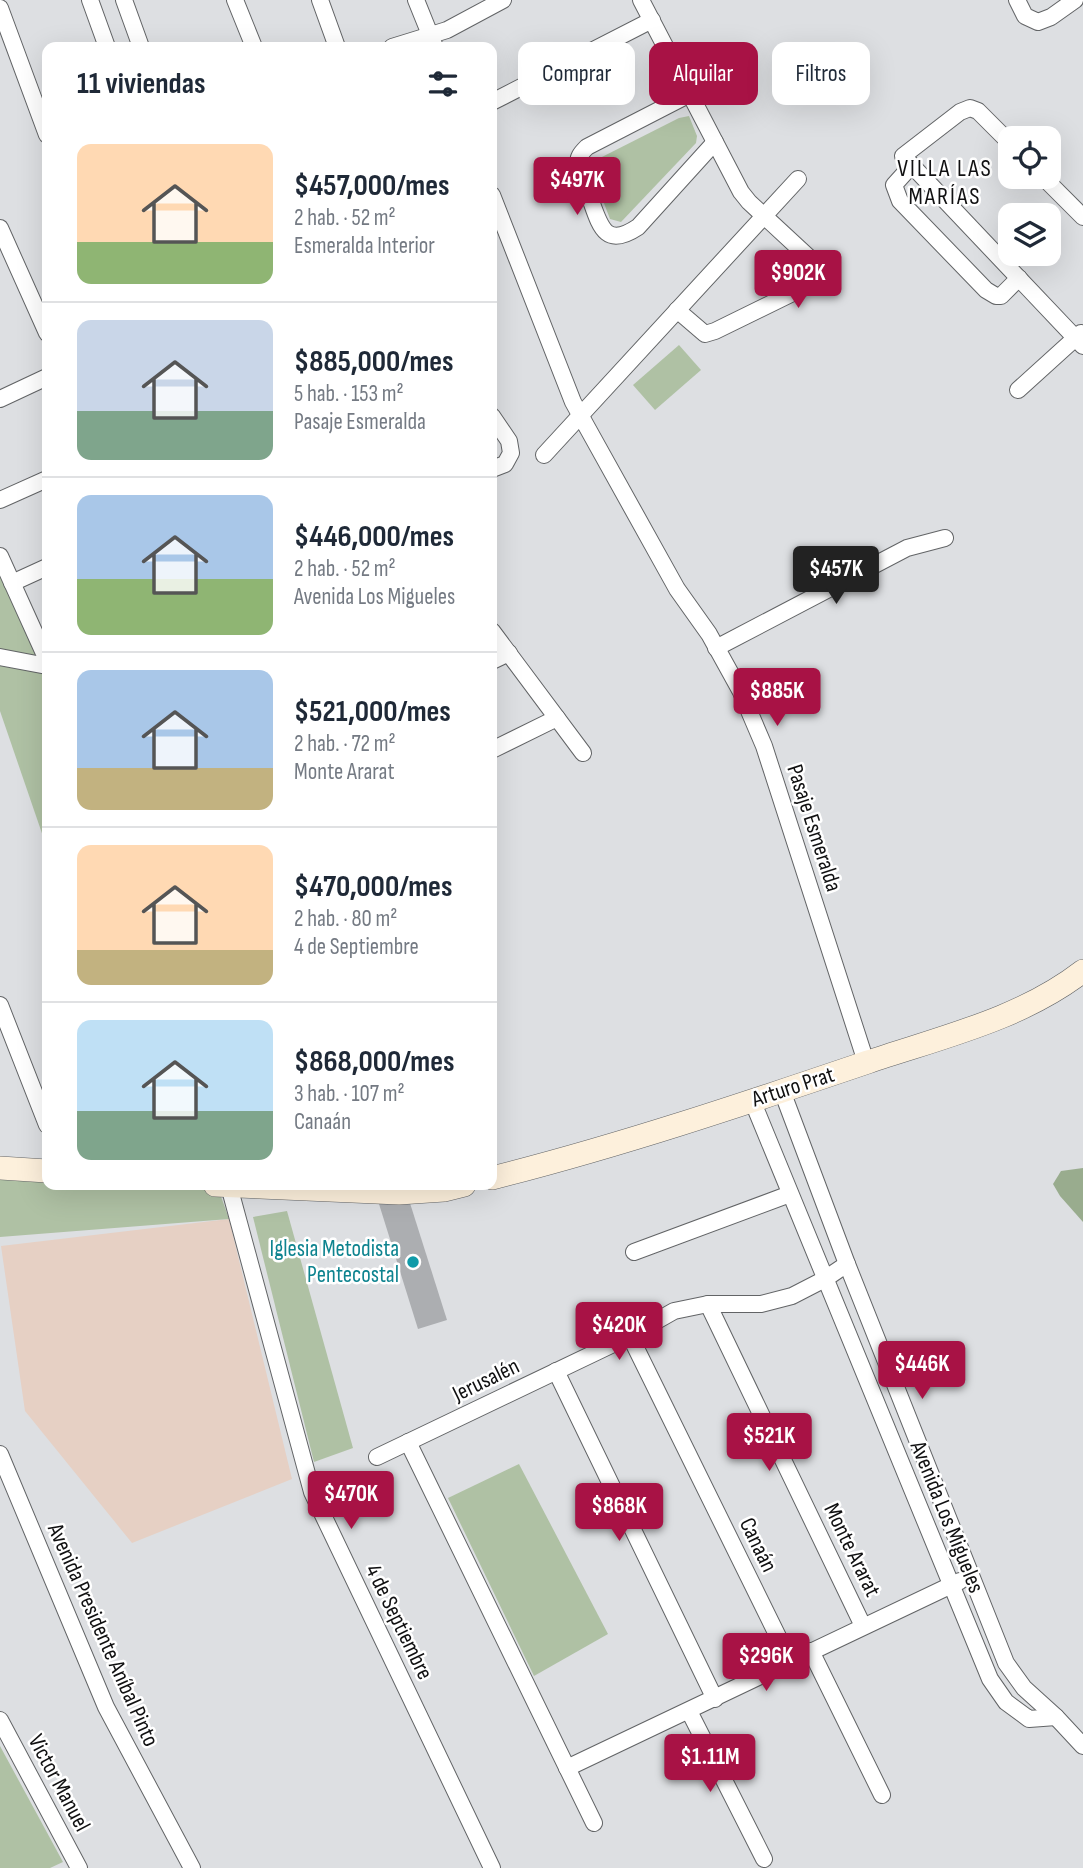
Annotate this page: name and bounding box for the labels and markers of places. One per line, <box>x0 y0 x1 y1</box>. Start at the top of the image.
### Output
pin: $497K <box>528 158 626 217</box>
pin: $902K <box>749 250 847 310</box>
pin: $457K <box>787 546 885 606</box>
pin: $885K <box>728 668 826 728</box>
place label: Iglesia Metodista Pentecostal <box>270 1235 399 1289</box>
marker: Iglesia Metodista Pentecostal <box>405 1254 421 1270</box>
pin: $420K <box>570 1302 668 1362</box>
pin: $446K <box>873 1342 971 1401</box>
pin: $521K <box>720 1414 818 1473</box>
pin: $470K <box>302 1472 400 1531</box>
pin: $868K <box>570 1484 668 1543</box>
pin: $296K <box>717 1634 815 1693</box>
pin: $1.11M <box>653 1734 767 1794</box>

